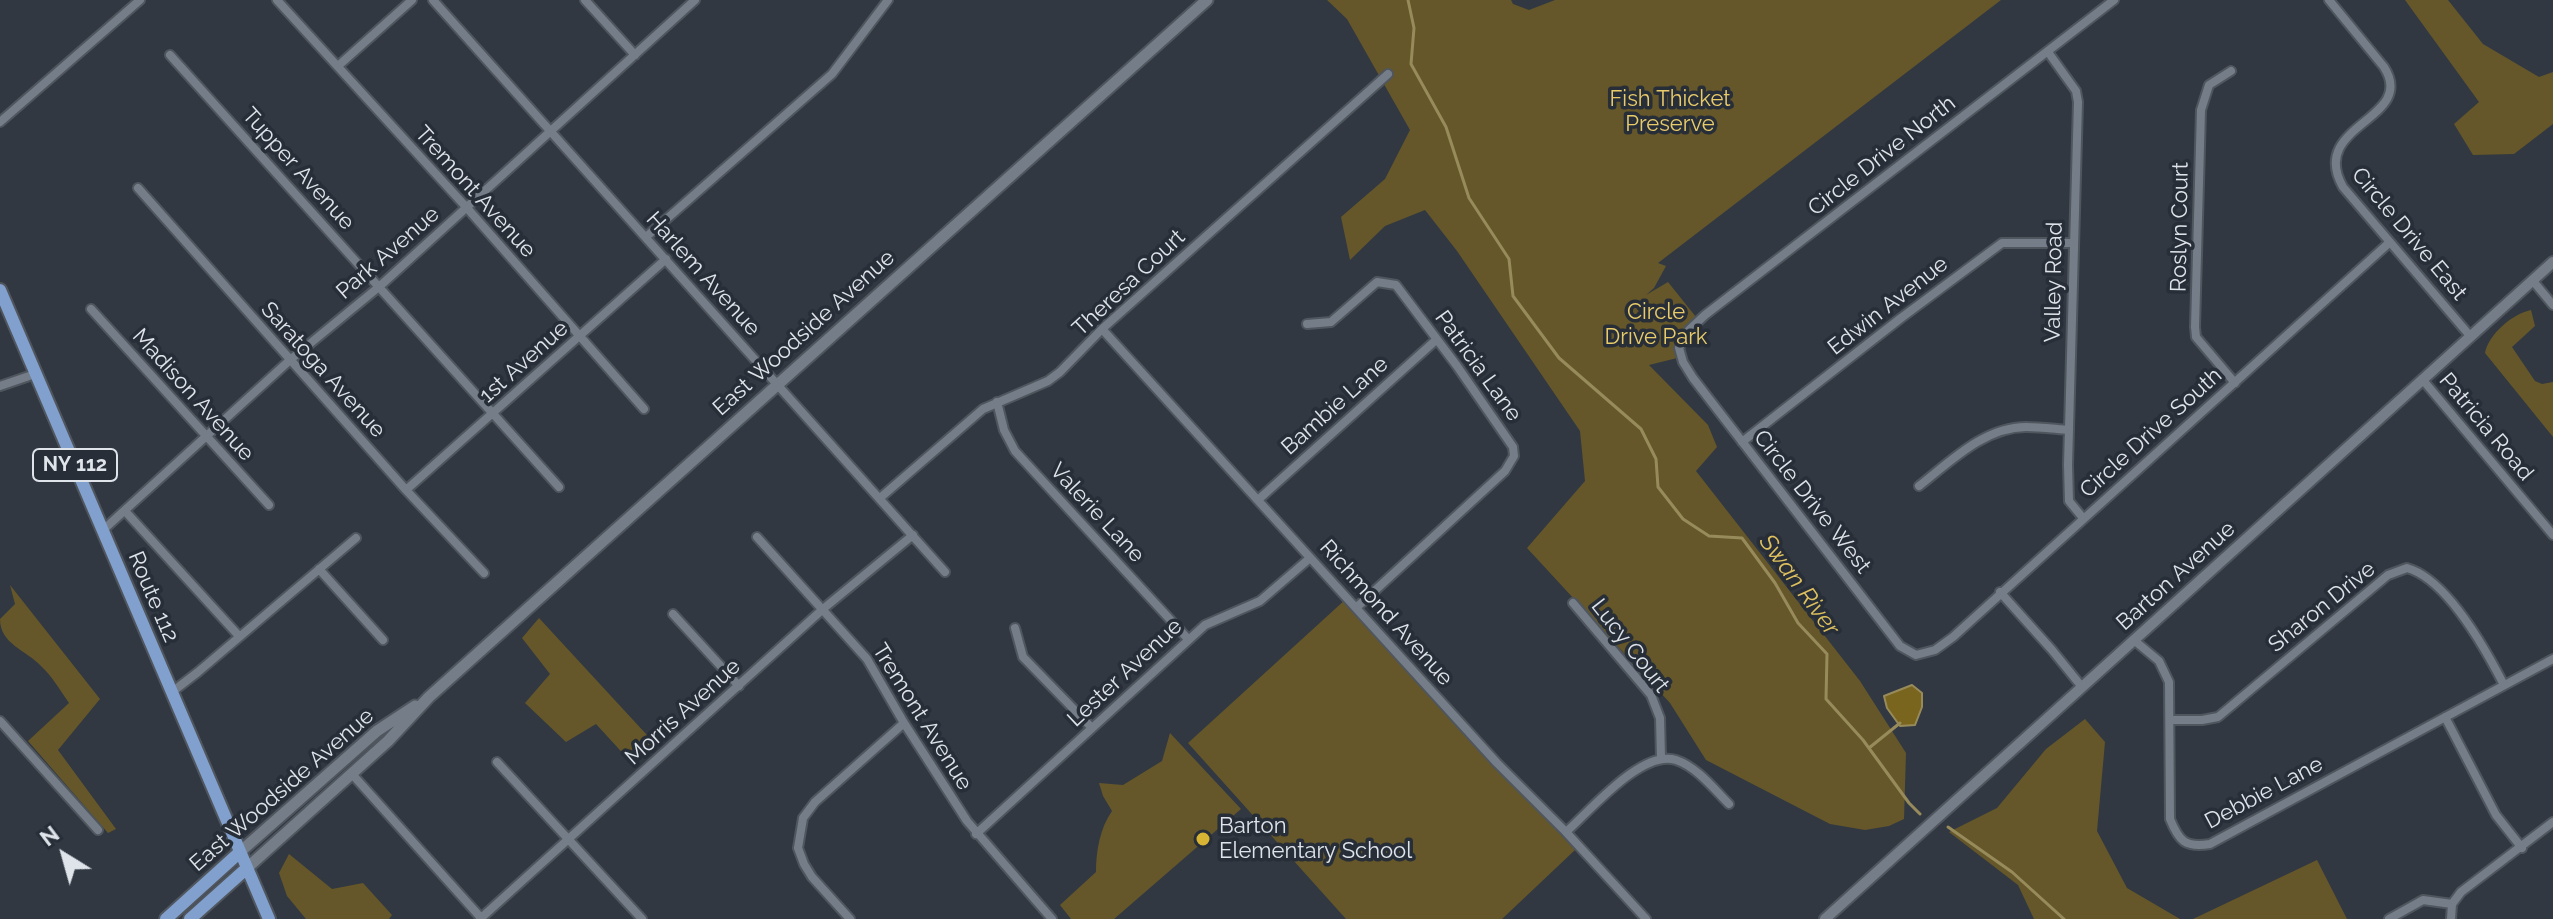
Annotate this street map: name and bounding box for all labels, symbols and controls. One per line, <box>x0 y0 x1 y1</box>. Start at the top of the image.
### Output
park label: Fish Thicket Preserve <box>1609 86 1731 138</box>
street label: Circle Drive North <box>1803 90 1961 222</box>
street label: Tupper Avenue <box>236 102 360 236</box>
street label: Tremont Avenue <box>409 121 541 263</box>
street label: Roslyn Court <box>2166 162 2194 292</box>
street label: Circle Drive East <box>2346 162 2472 306</box>
street label: Park Avenue <box>331 201 445 305</box>
street label: Harlem Avenue <box>640 207 766 341</box>
street label: Valley Road <box>2040 221 2068 343</box>
street label: Theresa Court <box>1067 224 1191 342</box>
street label: East Woodside Avenue <box>708 245 900 421</box>
street label: Edwin Avenue <box>1823 251 1953 361</box>
street label: Saratoga Avenue <box>255 297 391 443</box>
park label: Circle Drive Park <box>1604 299 1708 350</box>
street label: Patricia Lane <box>1429 306 1527 426</box>
street label: 1st Avenue <box>474 315 574 409</box>
street label: Madison Avenue <box>127 323 259 467</box>
street label: Bambie Lane <box>1276 351 1394 461</box>
street label: Circle Drive South <box>2075 362 2227 504</box>
street label: Patricia Road <box>2433 368 2539 486</box>
street label: Circle Drive West <box>1748 425 1876 579</box>
road number: NY 112 <box>33 449 117 481</box>
street label: Valerie Lane <box>1044 458 1150 568</box>
street label: Barton Avenue <box>2111 516 2241 636</box>
water label: Swan River <box>1753 529 1845 641</box>
street label: Richmond Avenue <box>1314 535 1458 691</box>
street label: Route 112 <box>122 548 184 646</box>
street label: Sharon Drive <box>2263 556 2381 658</box>
street label: Lucy Court <box>1585 594 1675 698</box>
street label: Lester Avenue <box>1062 613 1188 733</box>
street label: Tremont Avenue <box>866 639 978 795</box>
street label: Morris Avenue <box>620 653 746 771</box>
street label: East Woodside Avenue <box>185 703 379 877</box>
street label: Debbie Lane <box>2201 751 2327 835</box>
place label: Barton Elementary School <box>1219 813 1412 864</box>
north arrow <box>24 815 104 895</box>
text: N <box>35 820 64 851</box>
marker: Barton Elementary School <box>1194 830 1212 848</box>

